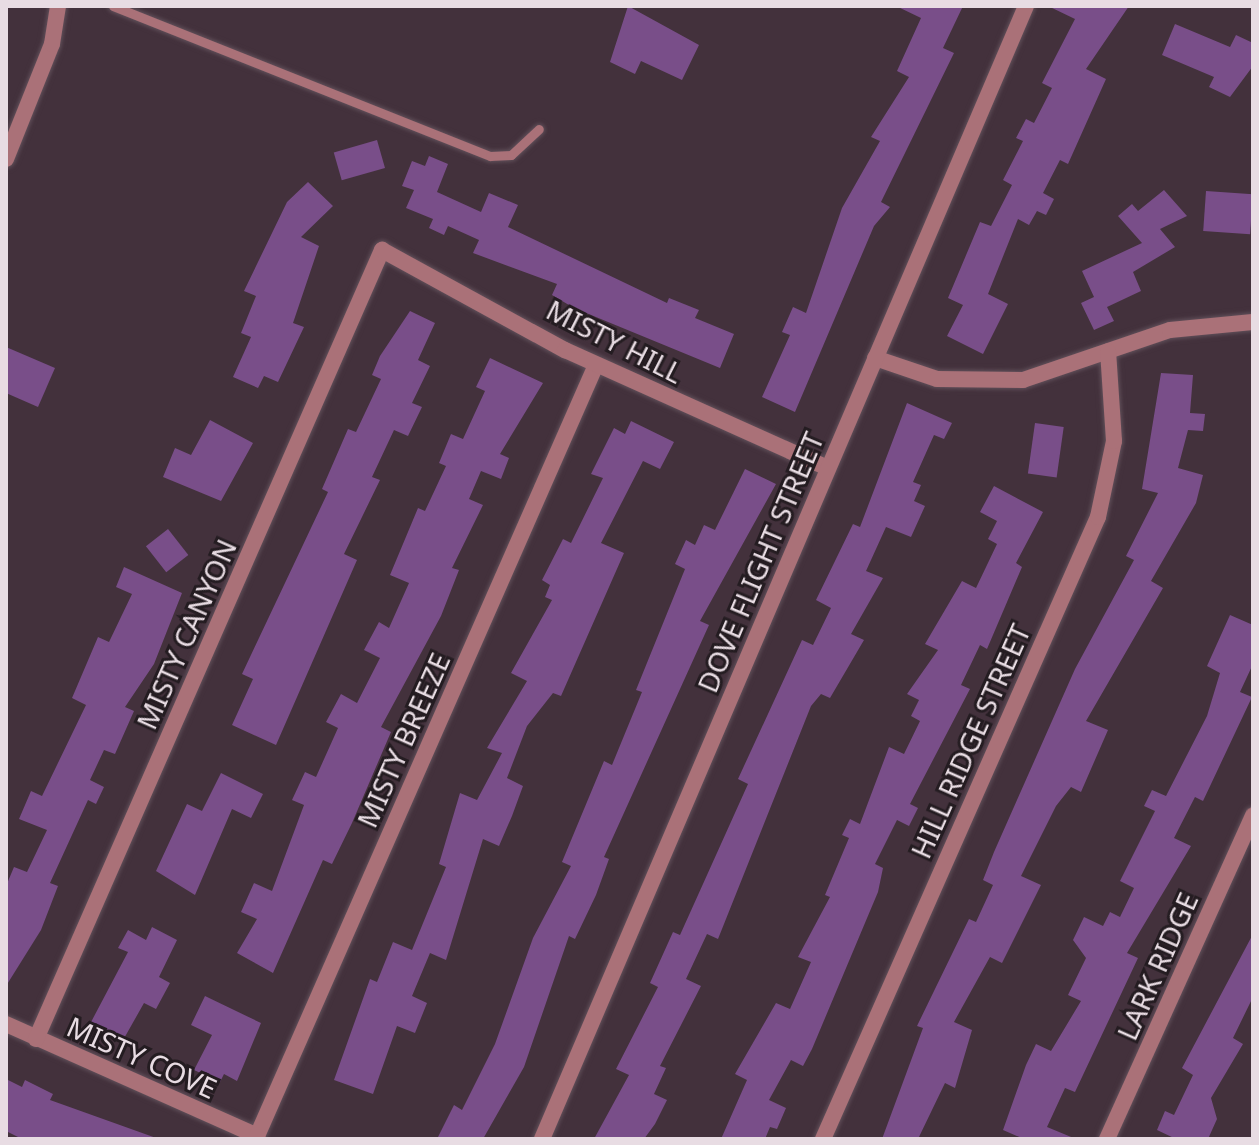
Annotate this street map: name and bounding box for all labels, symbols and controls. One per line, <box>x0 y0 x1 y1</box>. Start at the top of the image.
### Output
street label: MISTY HILL <box>541 292 689 390</box>
street label: DOVE FLIGHT STREET <box>690 427 830 697</box>
street label: MISTY CANYON <box>129 534 243 734</box>
street label: HILL RIDGE STREET <box>903 619 1037 863</box>
street label: MISTY BREEZE <box>350 648 456 832</box>
street label: LARK RIDGE <box>1110 887 1204 1045</box>
street label: MISTY COVE <box>62 1009 222 1105</box>

